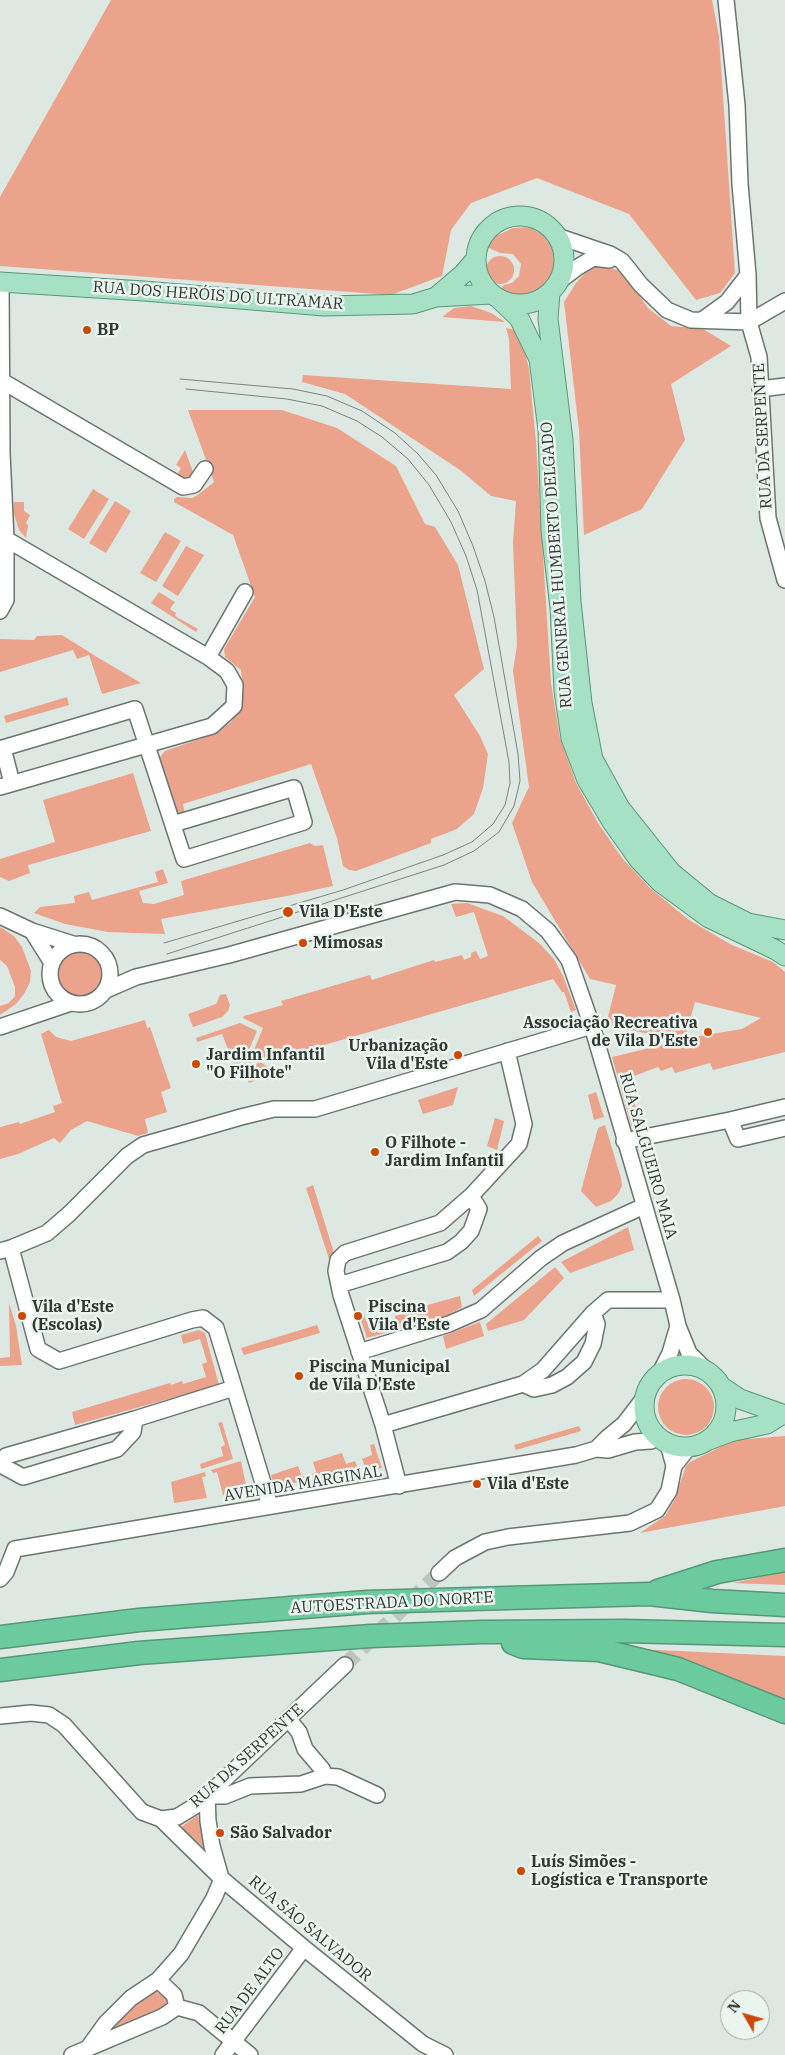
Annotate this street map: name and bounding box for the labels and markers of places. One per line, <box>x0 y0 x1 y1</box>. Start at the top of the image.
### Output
place label: BP <box>97 320 119 340</box>
marker: BP <box>81 324 93 336</box>
place label: Vila D'Este <box>299 902 383 922</box>
marker: Vila D'Este <box>281 905 295 919</box>
place label: Mimosas <box>313 933 383 953</box>
marker: Mimosas <box>297 937 309 949</box>
place label: Associação Recreativa de Vila D'Este <box>523 1013 698 1051</box>
marker: Associação Recreativa de Vila D'Este <box>702 1026 714 1038</box>
place label: Urbanização Vila d'Este <box>348 1036 448 1074</box>
place label: Jardim Infantil "O Filhote" <box>206 1045 325 1083</box>
marker: Urbanização Vila d'Este <box>452 1049 464 1061</box>
marker: Jardim Infantil "O Filhote" <box>190 1058 202 1070</box>
place label: O Filhote - Jardim Infantil <box>385 1133 504 1171</box>
marker: O Filhote - Jardim Infantil <box>369 1146 381 1158</box>
place label: Vila d'Este (Escolas) <box>32 1297 114 1335</box>
place label: Piscina Vila d'Este <box>368 1297 450 1335</box>
marker: Vila d'Este (Escolas) <box>16 1310 28 1322</box>
marker: Piscina Vila d'Este <box>352 1310 364 1322</box>
place label: Piscina Municipal de Vila D'Este <box>309 1357 450 1395</box>
marker: Piscina Municipal de Vila D'Este <box>293 1370 305 1382</box>
place label: Vila d'Este <box>487 1474 569 1494</box>
marker: Vila d'Este <box>471 1478 483 1490</box>
place label: São Salvador <box>230 1823 332 1843</box>
marker: São Salvador <box>214 1827 226 1839</box>
place label: Luís Simões - Logística e Transporte <box>531 1852 708 1890</box>
marker: Luís Simões - Logística e Transporte <box>515 1865 527 1877</box>

